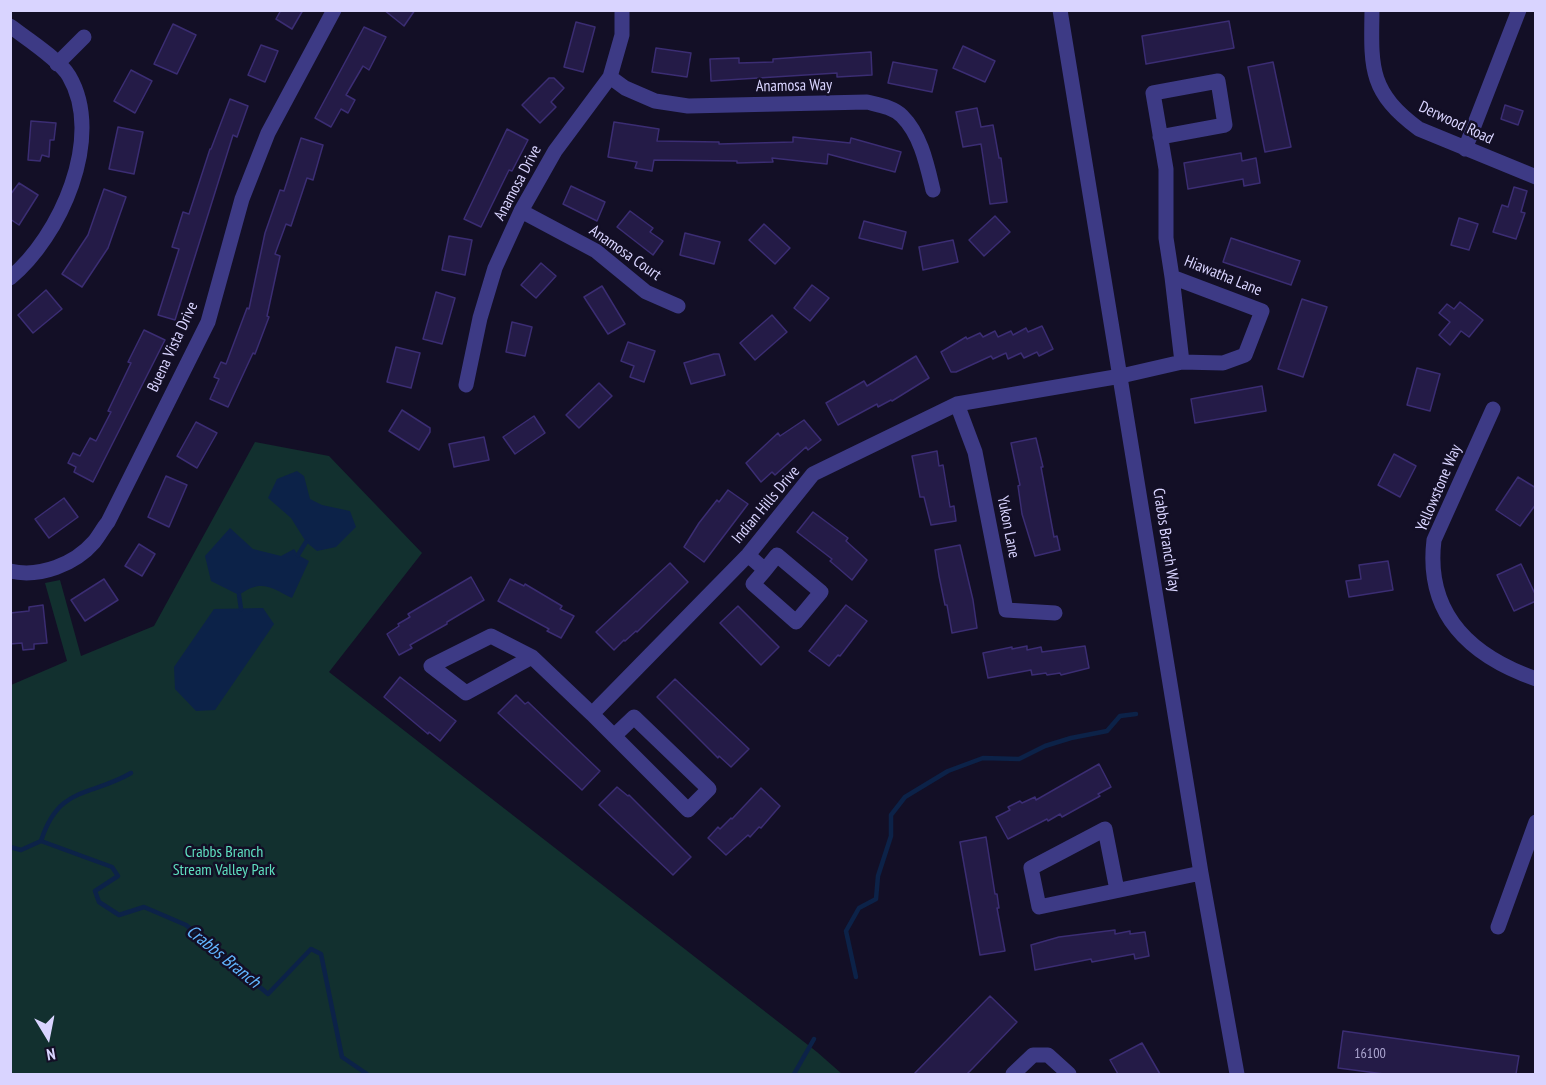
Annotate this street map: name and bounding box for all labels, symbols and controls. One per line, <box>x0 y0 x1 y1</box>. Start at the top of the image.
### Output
street label: Anamosa Way <box>756 76 832 96</box>
street label: Derwood Road <box>1416 97 1496 149</box>
street label: Anamosa Drive <box>490 142 546 224</box>
street label: Anamosa Court <box>585 221 665 285</box>
street label: Hiawatha Lane <box>1181 252 1265 300</box>
street label: Buena Vista Drive <box>144 299 202 395</box>
street label: Yellowstone Way <box>1412 442 1466 534</box>
street label: Indian Hills Drive <box>728 462 804 548</box>
street label: Crabbs Branch Way <box>1148 487 1184 593</box>
street label: Yukon Lane <box>993 494 1023 560</box>
park label: Crabbs Branch Stream Valley Park <box>173 842 275 880</box>
water label: Crabbs Branch <box>182 921 264 993</box>
north arrow <box>18 1007 78 1067</box>
text: N <box>45 1044 57 1065</box>
house number: 16100 <box>1354 1046 1386 1062</box>

